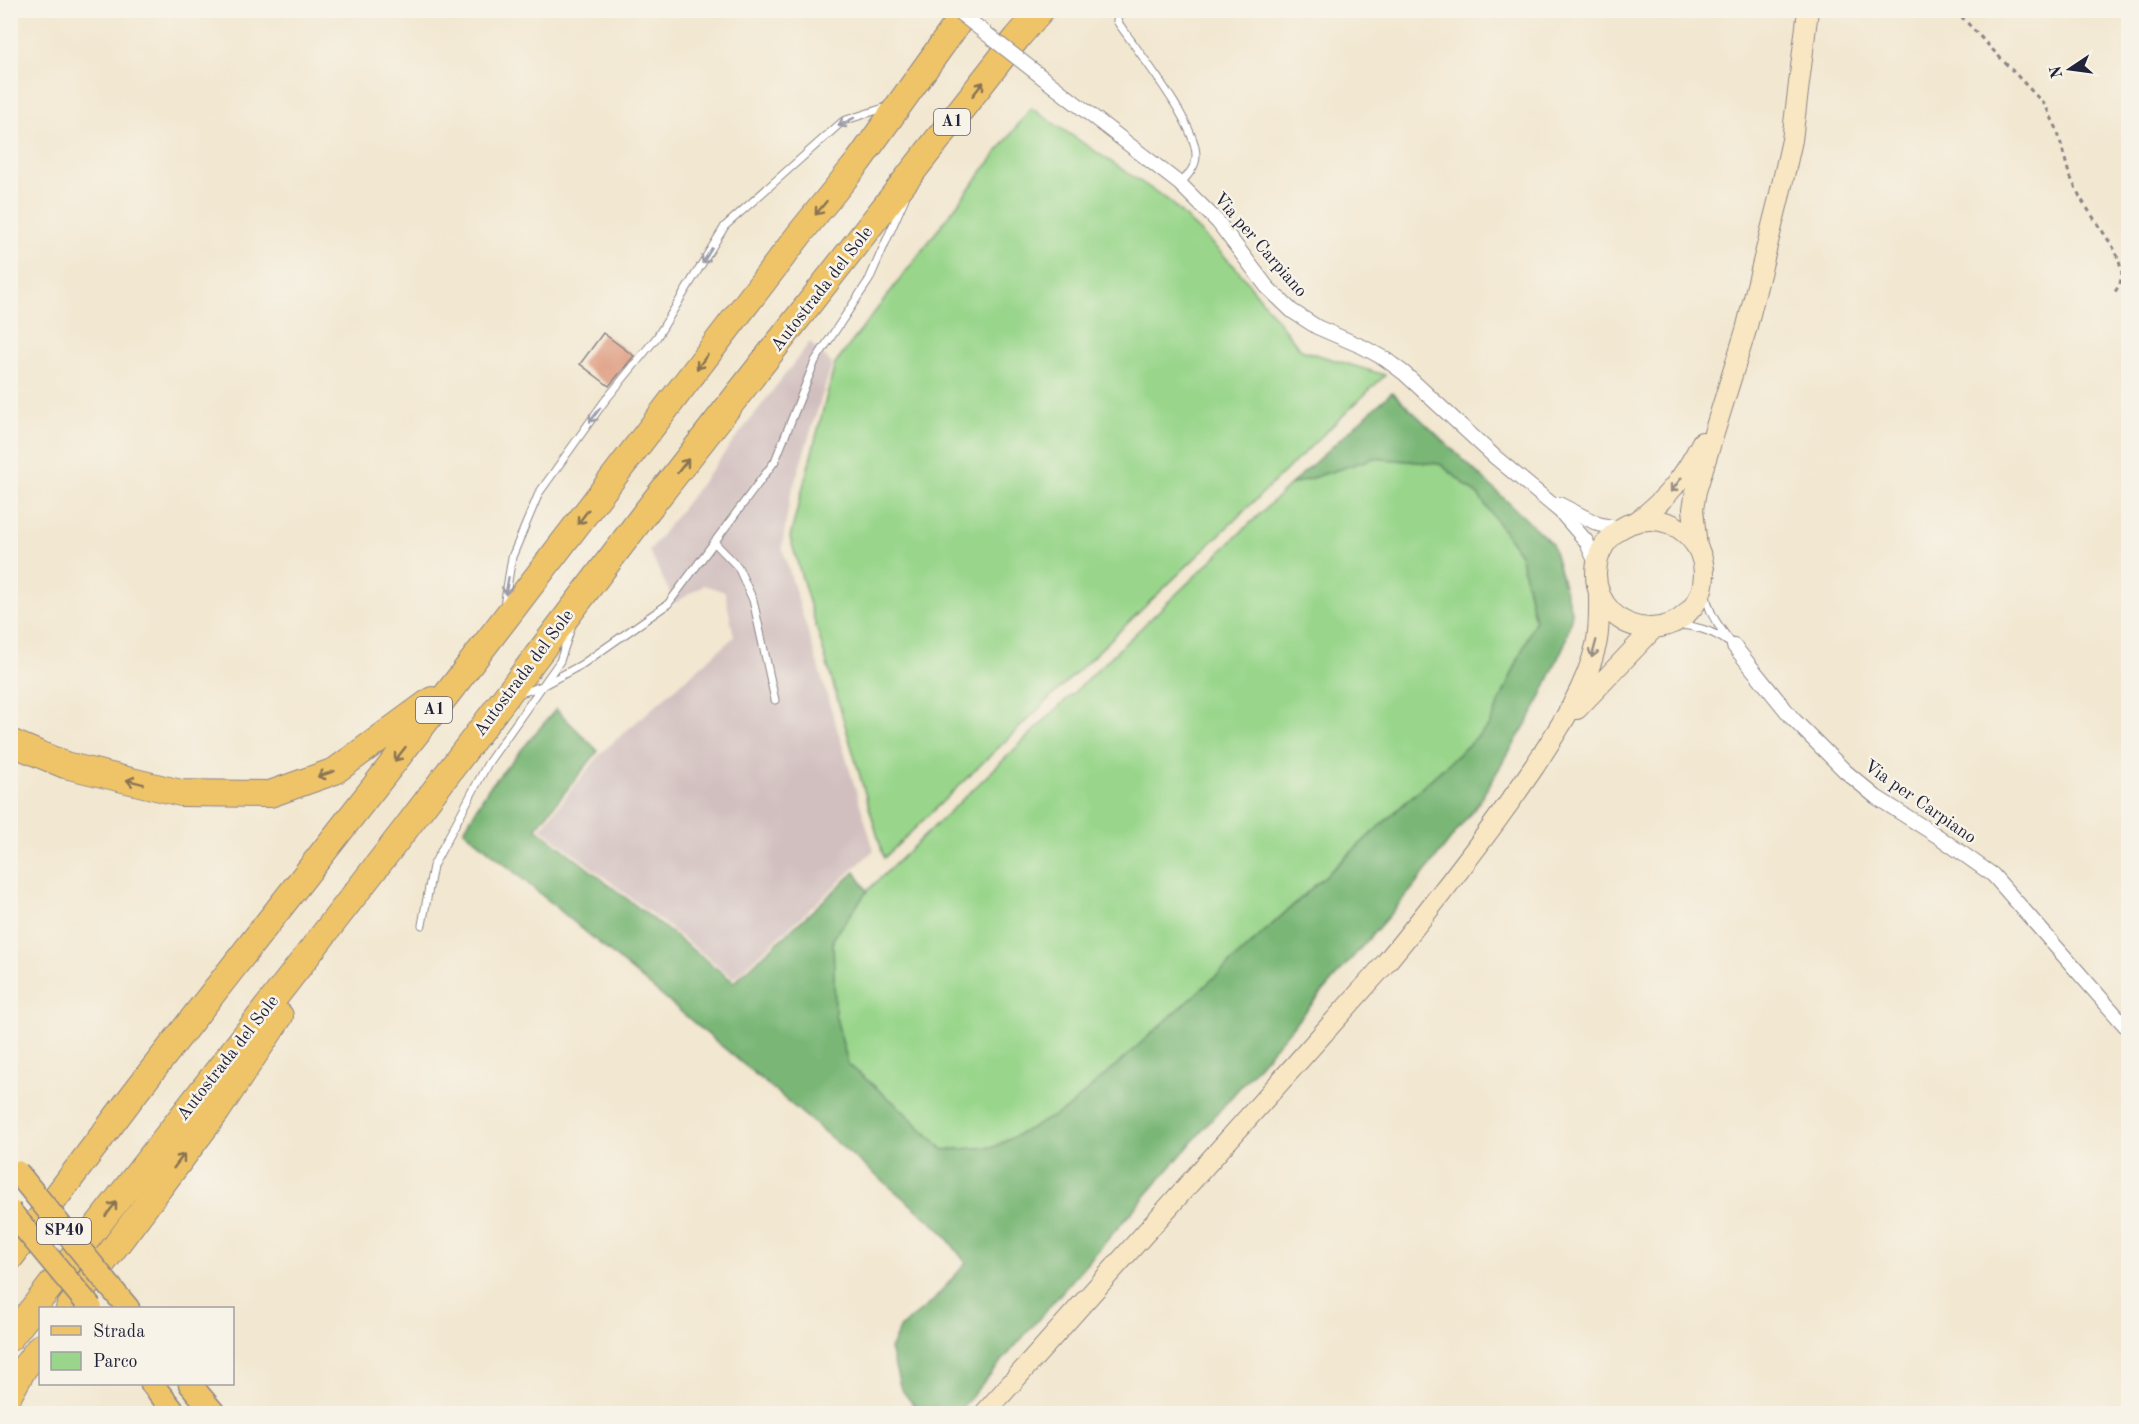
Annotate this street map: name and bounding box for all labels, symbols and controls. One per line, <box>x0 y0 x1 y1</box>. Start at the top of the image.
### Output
north arrow <box>2040 39 2100 99</box>
text: N <box>2048 63 2067 80</box>
one-way arrow <box>971 81 984 97</box>
road number: A1 <box>934 109 970 135</box>
one-way arrow <box>837 116 855 128</box>
street label: Via per Carpiano <box>1210 189 1310 301</box>
one-way arrow <box>814 200 828 215</box>
street label: Autostrada del Sole <box>768 223 876 355</box>
one-way arrow <box>701 247 713 264</box>
one-way arrow <box>695 354 708 370</box>
one-way arrow <box>589 406 601 422</box>
one-way arrow <box>676 458 689 474</box>
one-way arrow <box>1670 476 1682 492</box>
one-way arrow <box>577 509 590 525</box>
one-way arrow <box>501 576 512 595</box>
street label: Autostrada del Sole <box>471 606 577 740</box>
one-way arrow <box>1588 639 1599 658</box>
road number: A1 <box>416 697 452 723</box>
one-way arrow <box>393 746 406 762</box>
street label: Via per Carpiano <box>1861 757 1979 847</box>
one-way arrow <box>317 770 336 781</box>
one-way arrow <box>126 775 145 787</box>
street label: Autostrada del Sole <box>174 992 282 1124</box>
one-way arrow <box>173 1153 186 1169</box>
one-way arrow <box>104 1201 117 1217</box>
road number: SP40 <box>37 1218 91 1244</box>
legend <box>39 1307 234 1385</box>
text: Strada <box>93 1323 145 1341</box>
text: Parco <box>93 1353 138 1371</box>

